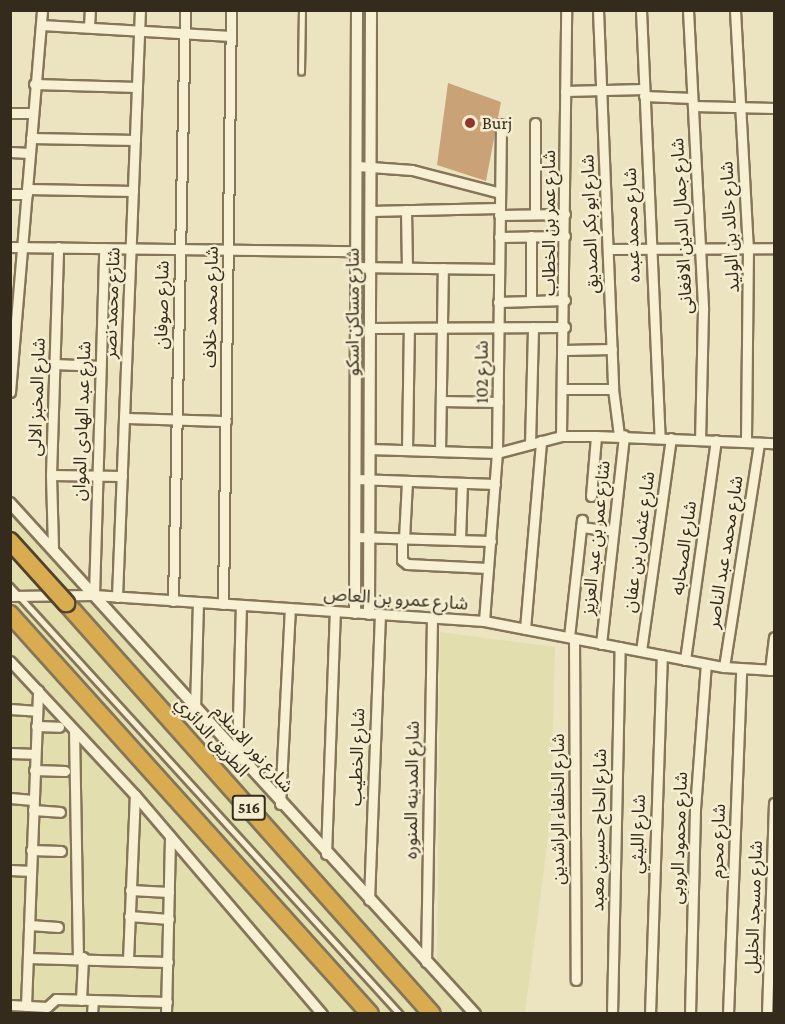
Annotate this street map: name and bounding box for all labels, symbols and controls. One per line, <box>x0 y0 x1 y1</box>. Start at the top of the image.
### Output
place label: Burj <box>482 112 512 134</box>
marker: Burj <box>463 116 477 130</box>
street label: شارع جمال الدين الافغانى <box>667 137 697 315</box>
street label: شارع عمر بن الخطاب <box>538 150 560 296</box>
street label: شارع ابو بكر الصديق <box>577 154 603 294</box>
street label: شارع خالد بن الوليد <box>716 161 744 293</box>
street label: شارع محمد عبده <box>619 167 645 283</box>
street label: شارع محمد خلاف <box>199 246 223 368</box>
street label: شارع محمد نصر <box>99 247 125 359</box>
street label: شارع مساكن اسكو <box>342 248 364 376</box>
street label: شارع صوفان <box>150 260 174 350</box>
street label: شارع المخبز الالى <box>24 337 50 457</box>
street label: شارع 102 <box>471 340 493 404</box>
street label: شارع عبد الهادى الموان <box>68 341 96 501</box>
street label: شارع عمر بن عبد العزيز <box>577 460 615 616</box>
street label: شارع عثمان بن عفان <box>618 470 660 614</box>
street label: شارع محمد عبد الناصر <box>702 474 748 630</box>
street label: شارع الصحابه <box>667 500 701 596</box>
street label: شارع عمرو بن العاص <box>323 583 469 615</box>
street label: الطريق الدائري <box>170 693 254 781</box>
street label: شارع نور الاسلام <box>208 701 298 797</box>
street label: شارع الخطيب <box>344 708 370 806</box>
street label: شارع المدينه المنوره <box>400 721 424 859</box>
street label: شارع الخلفاء الراشدين <box>547 733 569 885</box>
street label: شارع الحاج حسين معبد <box>587 748 611 912</box>
street label: شارع محمود الروبى <box>666 771 692 905</box>
street label: شارع الليثي <box>626 794 650 874</box>
road number: 516 <box>231 795 267 821</box>
street label: شارع محرم <box>706 803 730 879</box>
street label: شارع مسجد الخليل <box>741 840 767 974</box>

